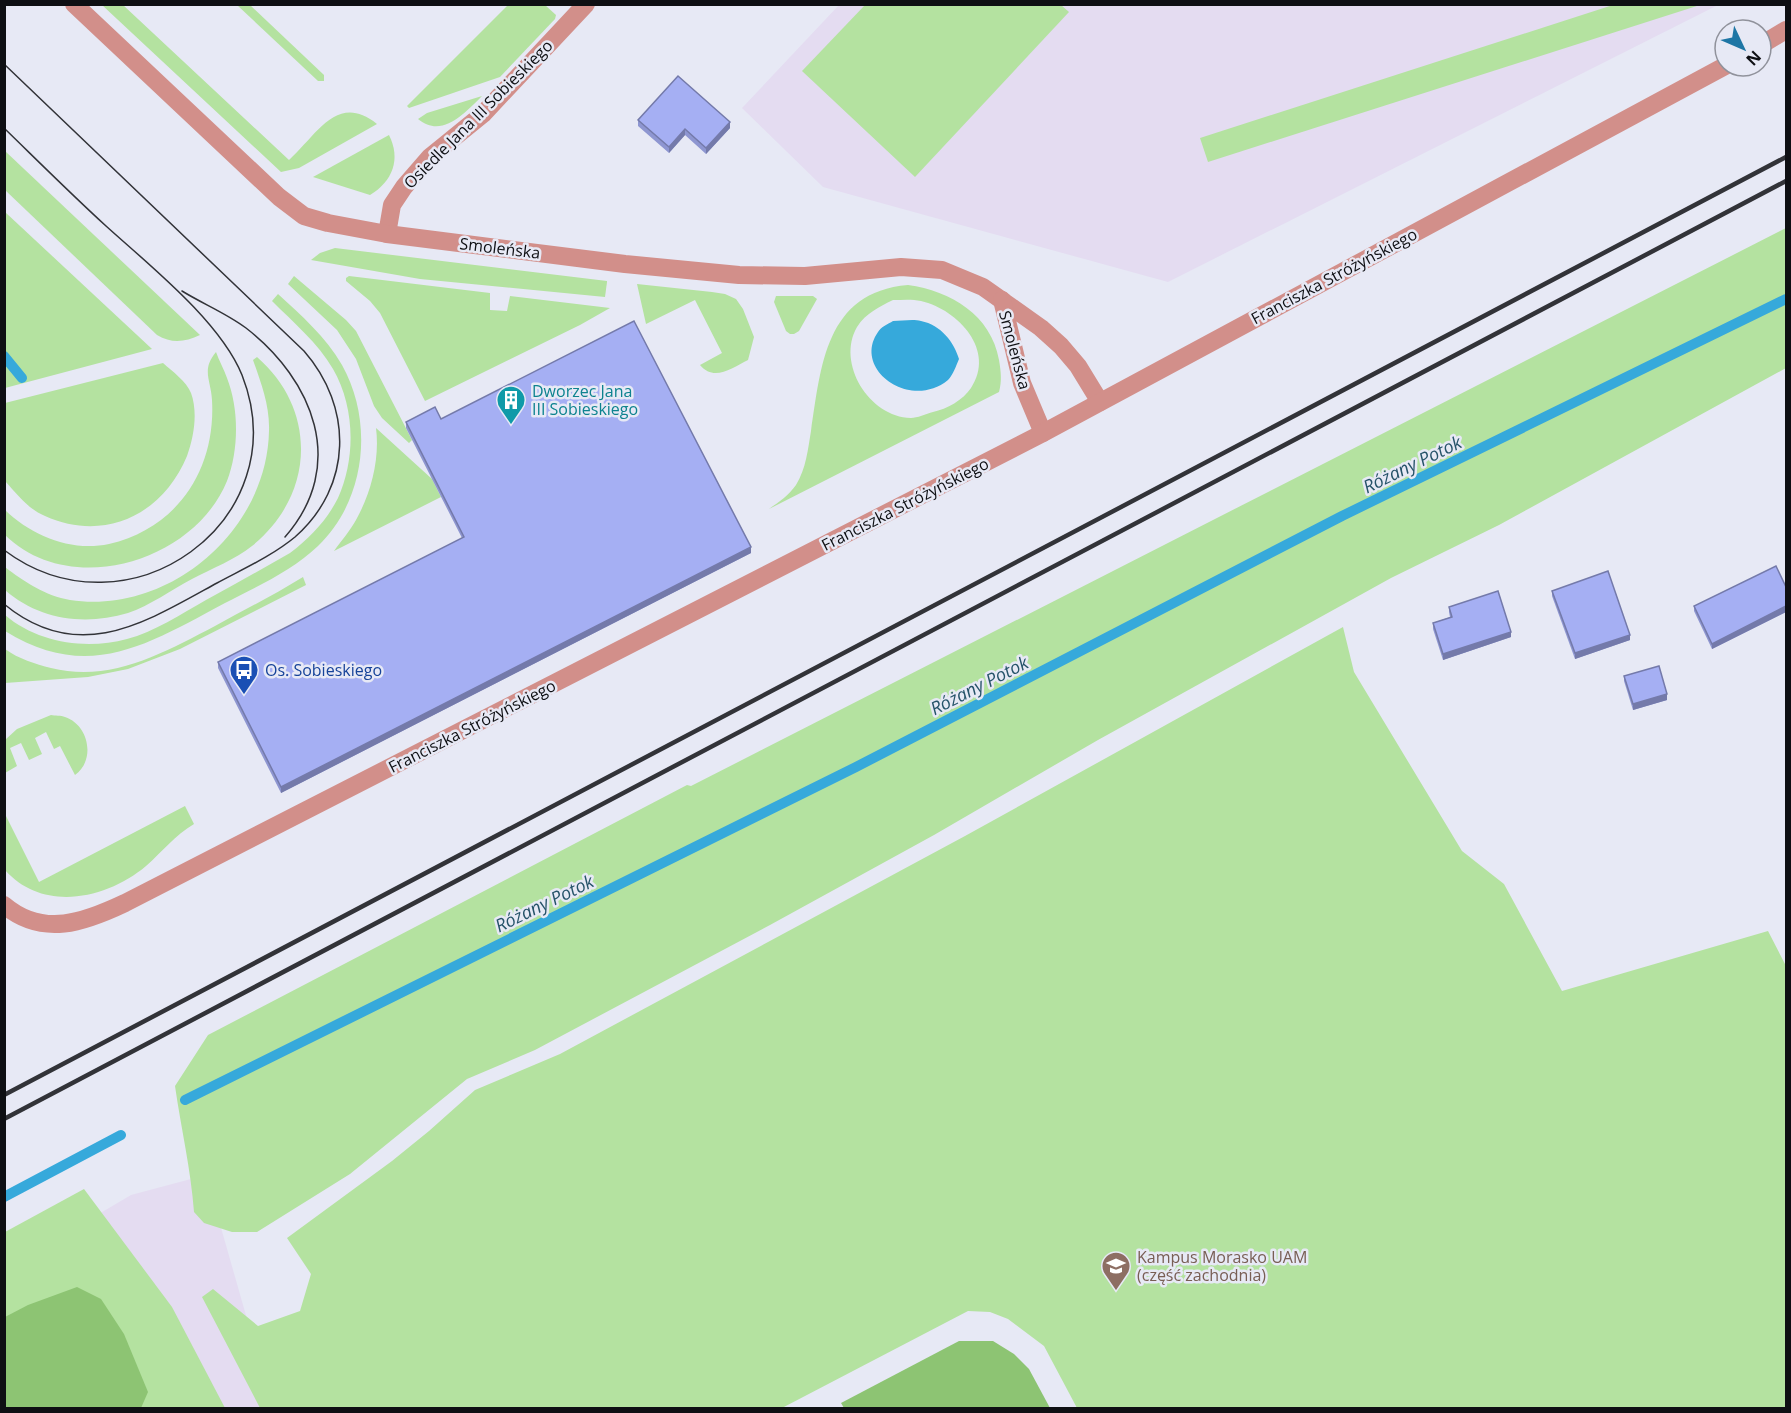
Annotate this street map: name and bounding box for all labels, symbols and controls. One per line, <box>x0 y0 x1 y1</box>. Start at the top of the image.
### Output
north arrow <box>1713 18 1773 78</box>
street label: Osiedle Jana III Sobieskiego <box>399 35 557 193</box>
text: N <box>1741 46 1766 71</box>
street label: Franciszka Stróżyńskiego <box>1247 223 1421 329</box>
street label: Smoleńska <box>458 232 542 264</box>
street label: Smoleńska <box>994 308 1036 392</box>
place label: Dworzec Jana III Sobieskiego <box>532 380 638 420</box>
building icon: Dworzec Jana III Sobieskiego <box>495 384 527 426</box>
water label: Różany Potok <box>1359 429 1466 498</box>
street label: Franciszka Stróżyńskiego <box>818 452 992 556</box>
water label: Różany Potok <box>926 649 1033 720</box>
bus stop icon: Os. Sobieskiego <box>228 654 260 696</box>
place label: Os. Sobieskiego <box>265 659 382 681</box>
street label: Franciszka Stróżyńskiego <box>385 674 559 778</box>
water label: Różany Potok <box>491 868 598 937</box>
place label: Kampus Morasko UAM (część zachodnia) <box>1137 1246 1307 1286</box>
school or university icon: Kampus Morasko UAM (część zachodnia) <box>1100 1250 1132 1292</box>

